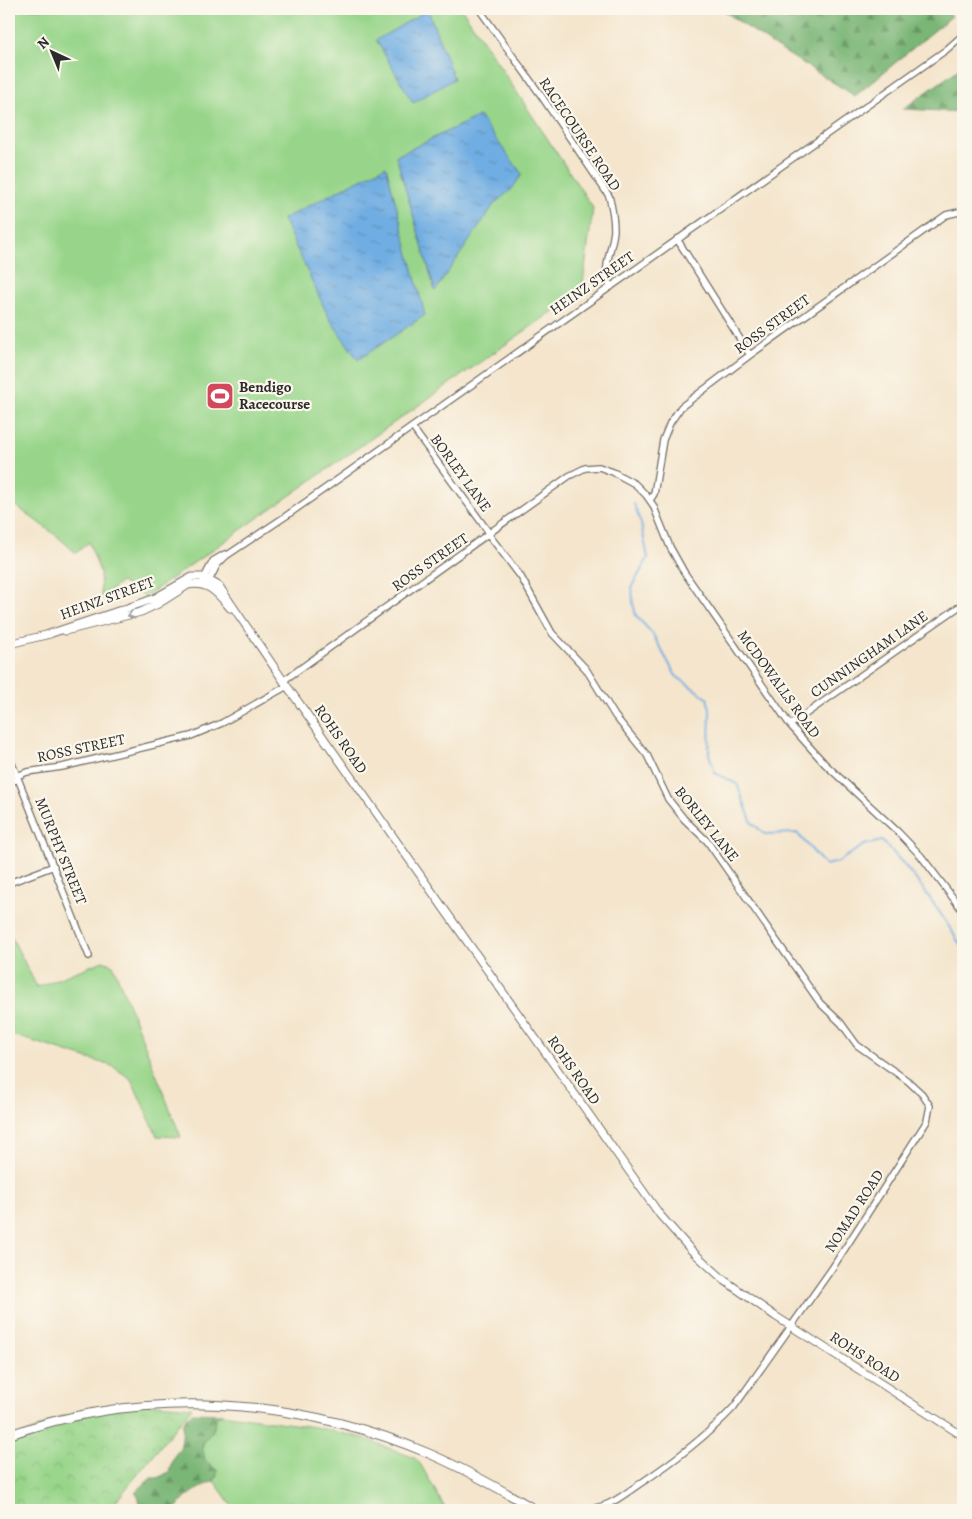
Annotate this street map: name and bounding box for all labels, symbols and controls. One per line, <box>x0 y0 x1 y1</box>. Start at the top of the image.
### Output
north arrow <box>28 28 78 78</box>
text: N <box>33 33 54 53</box>
street label: RACECOURSE ROAD <box>535 73 625 195</box>
street label: HEINZ STREET <box>546 246 639 320</box>
street label: ROSS STREET <box>730 289 815 358</box>
place label: Bendigo Racecourse <box>239 377 310 414</box>
sports icon: Bendigo Racecourse <box>205 381 235 411</box>
street label: BORLEY LANE <box>426 430 496 516</box>
street label: ROSS STREET <box>388 528 473 596</box>
street label: HEINZ STREET <box>57 571 158 624</box>
street label: CUNNINGHAM LANE <box>806 606 932 702</box>
one-way arrow <box>127 609 136 619</box>
street label: MCDOWALLS ROAD <box>733 626 825 742</box>
street label: ROHS ROAD <box>310 700 372 778</box>
street label: ROSS STREET <box>35 729 128 767</box>
street label: BORLEY LANE <box>670 782 744 866</box>
street label: MURPHY STREET <box>30 794 92 908</box>
street label: ROHS ROAD <box>543 1031 605 1109</box>
street label: NOMAD ROAD <box>820 1166 888 1256</box>
street label: ROHS ROAD <box>826 1327 904 1387</box>

